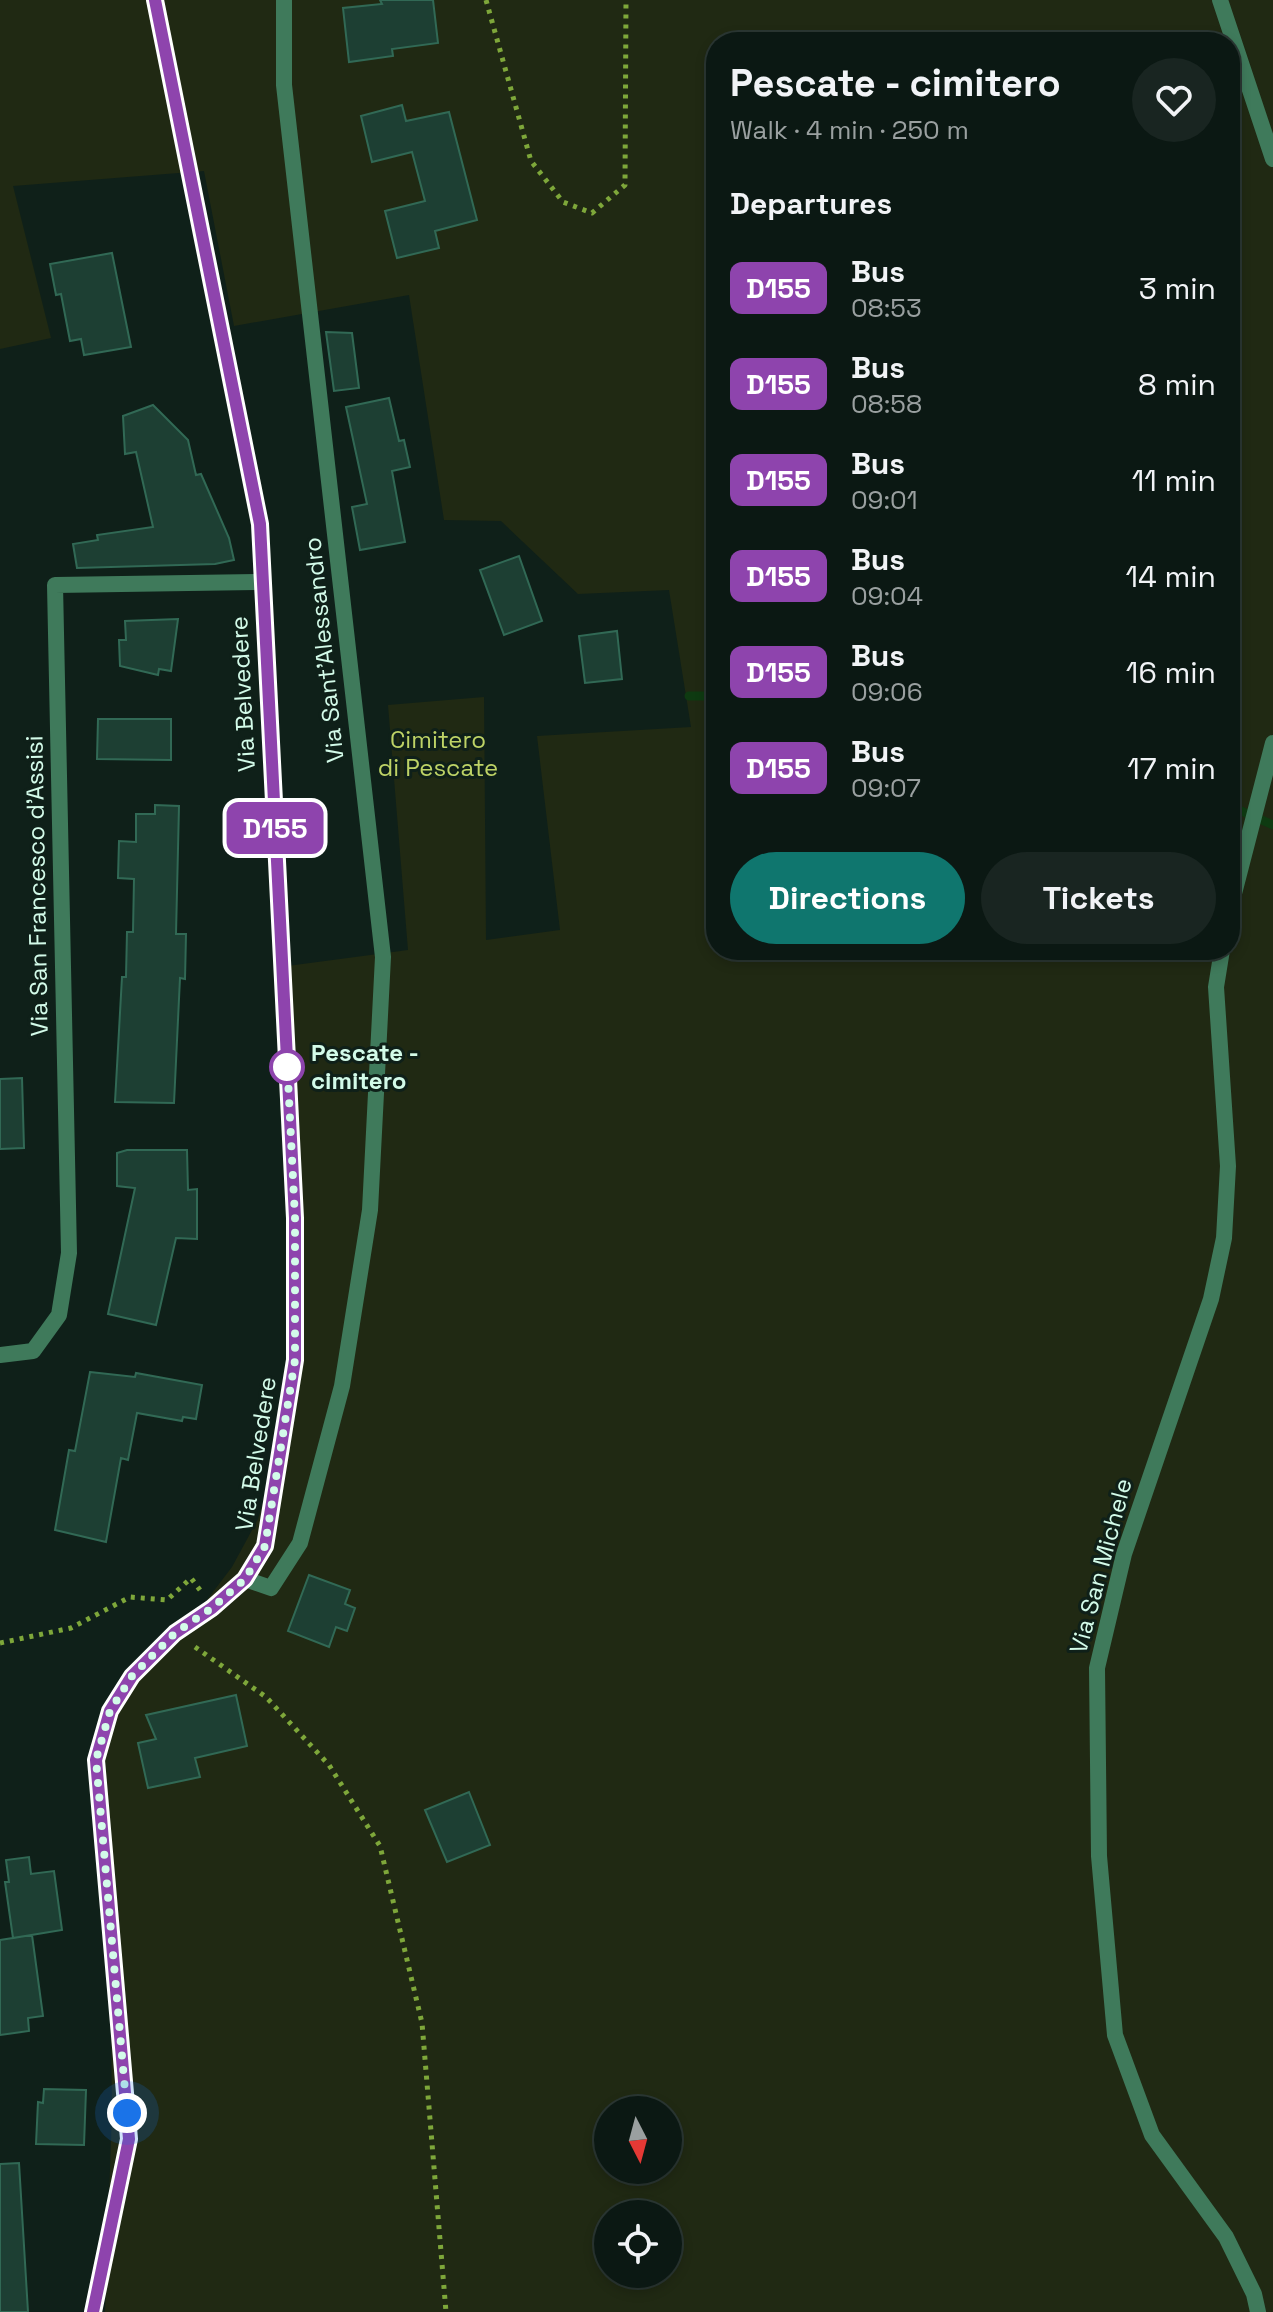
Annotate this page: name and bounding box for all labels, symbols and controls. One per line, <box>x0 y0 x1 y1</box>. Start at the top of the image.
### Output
button: heart <box>1132 58 1216 142</box>
text: Pescate - cimitero <box>730 59 1061 107</box>
text: Walk · 4 min · 250 m <box>730 113 969 147</box>
text: Departures <box>730 184 892 223</box>
text: Bus <box>851 252 905 291</box>
text: 3 min <box>1139 269 1216 308</box>
text: D155 <box>746 270 811 306</box>
text: 08:53 <box>851 291 922 325</box>
text: Bus <box>851 348 905 387</box>
text: 8 min <box>1138 365 1216 404</box>
text: D155 <box>746 366 811 402</box>
text: 08:58 <box>851 387 922 421</box>
text: Bus <box>851 444 905 483</box>
text: 11 min <box>1132 461 1216 500</box>
text: D155 <box>746 462 811 498</box>
text: 09:01 <box>851 483 918 517</box>
street label: Via Sant'Alessandro <box>296 536 351 764</box>
text: Bus <box>851 540 905 579</box>
text: 14 min <box>1125 557 1216 596</box>
text: D155 <box>746 558 811 594</box>
text: 09:04 <box>851 579 923 613</box>
street label: Via Belvedere <box>223 615 262 773</box>
text: Bus <box>851 636 905 675</box>
text: 16 min <box>1126 653 1216 692</box>
text: D155 <box>746 654 811 690</box>
text: 09:06 <box>851 675 923 709</box>
park label: Cimitero di Pescate <box>378 724 498 783</box>
text: Bus <box>851 732 905 771</box>
street label: Via San Francesco d'Assisi <box>18 735 55 1037</box>
text: 17 min <box>1127 749 1216 788</box>
text: D155 <box>746 750 811 786</box>
text: 09:07 <box>851 771 921 805</box>
line badge: D155 <box>219 802 331 854</box>
text: D155 <box>243 810 307 846</box>
button: Directions <box>730 852 965 944</box>
button: Tickets <box>981 852 1216 944</box>
place label: Pescate - cimitero <box>311 1037 419 1096</box>
marker: Pescate - cimitero <box>270 1050 304 1084</box>
street label: Via Belvedere <box>228 1375 283 1533</box>
street label: Via San Michele <box>1062 1475 1139 1657</box>
your location <box>107 2093 147 2133</box>
north arrow <box>594 2096 682 2184</box>
map controls <box>594 2096 682 2288</box>
button: locate <box>594 2200 682 2288</box>

